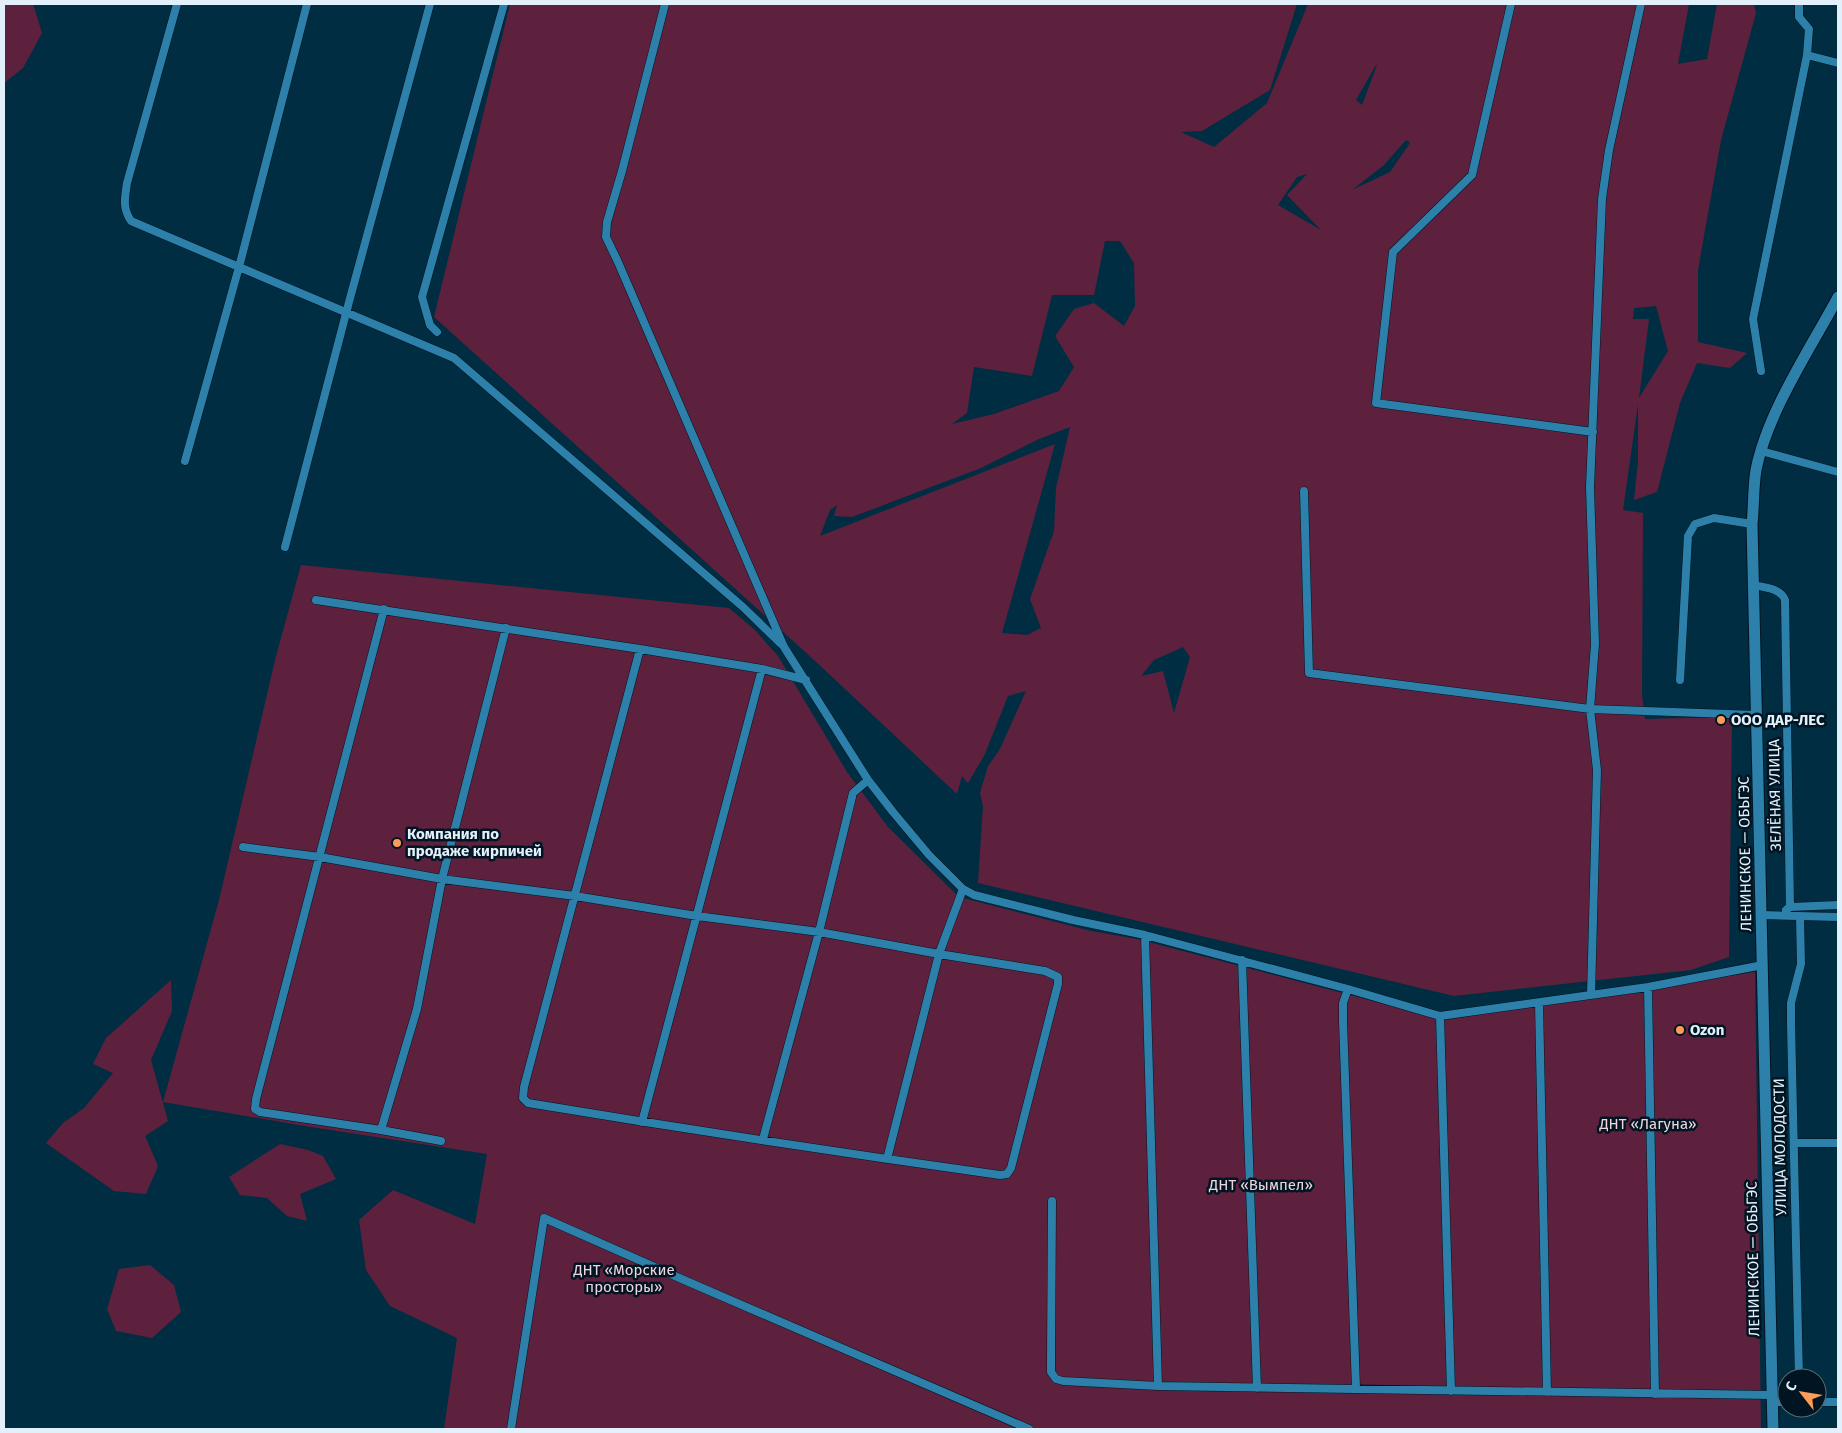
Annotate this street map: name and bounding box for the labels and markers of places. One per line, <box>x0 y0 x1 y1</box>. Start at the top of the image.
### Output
place label: ООО ДАР-ЛЕС <box>1731 711 1825 729</box>
marker: ООО ДАР-ЛЕС <box>1715 714 1727 726</box>
place label: Компания по продаже кирпичей <box>407 825 542 860</box>
marker: Компания по продаже кирпичей <box>391 837 403 849</box>
place label: Ozon <box>1690 1021 1724 1039</box>
marker: Ozon <box>1674 1024 1686 1036</box>

